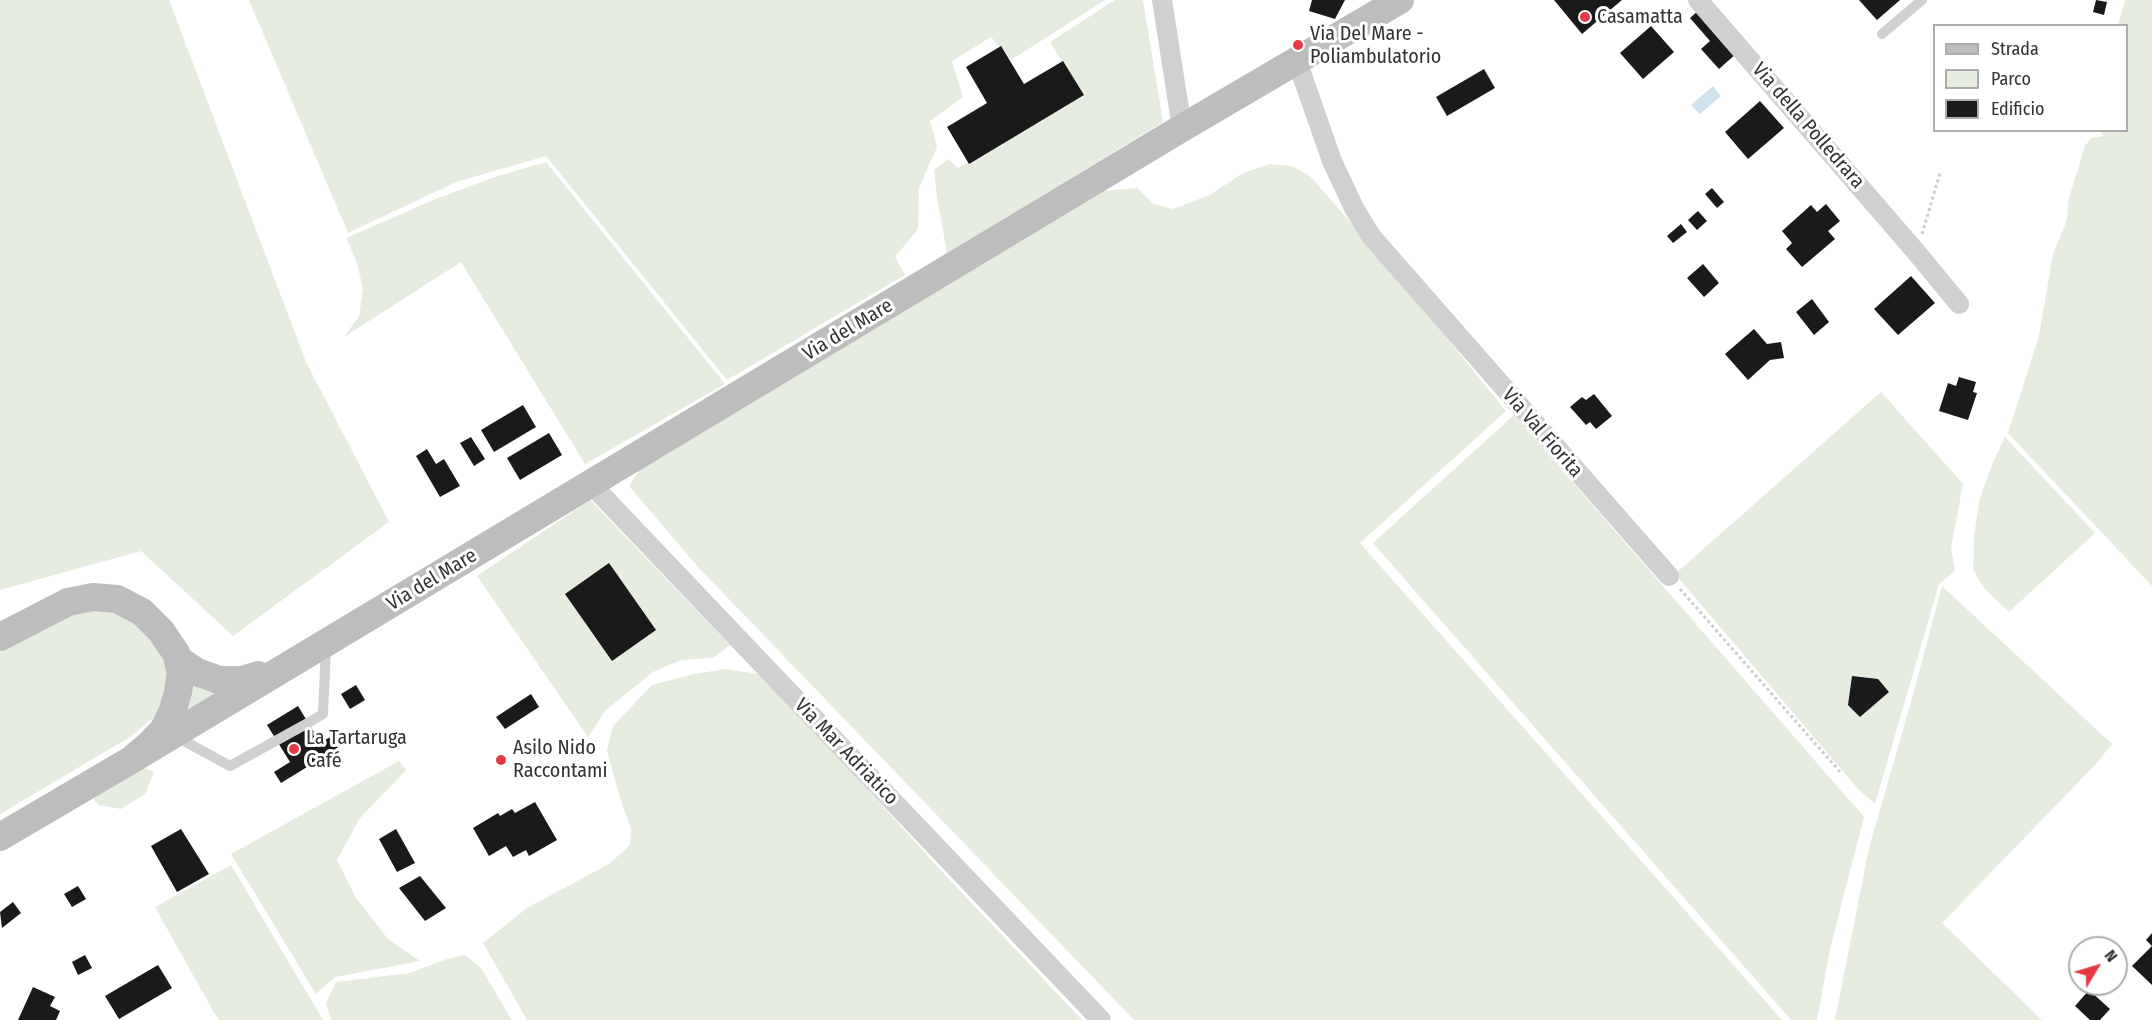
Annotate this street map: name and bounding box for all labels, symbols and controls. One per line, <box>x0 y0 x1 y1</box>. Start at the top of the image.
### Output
place label: Casamatta <box>1597 5 1683 29</box>
marker: Casamatta <box>1578 10 1592 24</box>
place label: Via Del Mare - Poliambulatorio <box>1310 22 1441 69</box>
legend <box>1933 24 2128 132</box>
marker: Via Del Mare - Poliambulatorio <box>1291 38 1305 52</box>
text: Strada <box>1991 38 2039 60</box>
street label: Via della Polledrara <box>1747 58 1869 194</box>
text: Parco <box>1991 68 2031 90</box>
text: Edificio <box>1991 98 2044 120</box>
street label: Via del Mare <box>799 294 897 366</box>
street label: Via Val Fiorita <box>1497 383 1587 483</box>
street label: Via del Mare <box>383 544 481 616</box>
street label: Via Mar Adriatico <box>789 694 903 810</box>
place label: La Tartaruga Café <box>306 726 407 773</box>
place label: Asilo Nido Raccontami <box>513 736 608 783</box>
marker: La Tartaruga Café <box>287 742 301 756</box>
marker: Asilo Nido Raccontami <box>494 753 508 767</box>
north arrow <box>2068 936 2128 996</box>
text: N <box>2101 946 2121 965</box>

